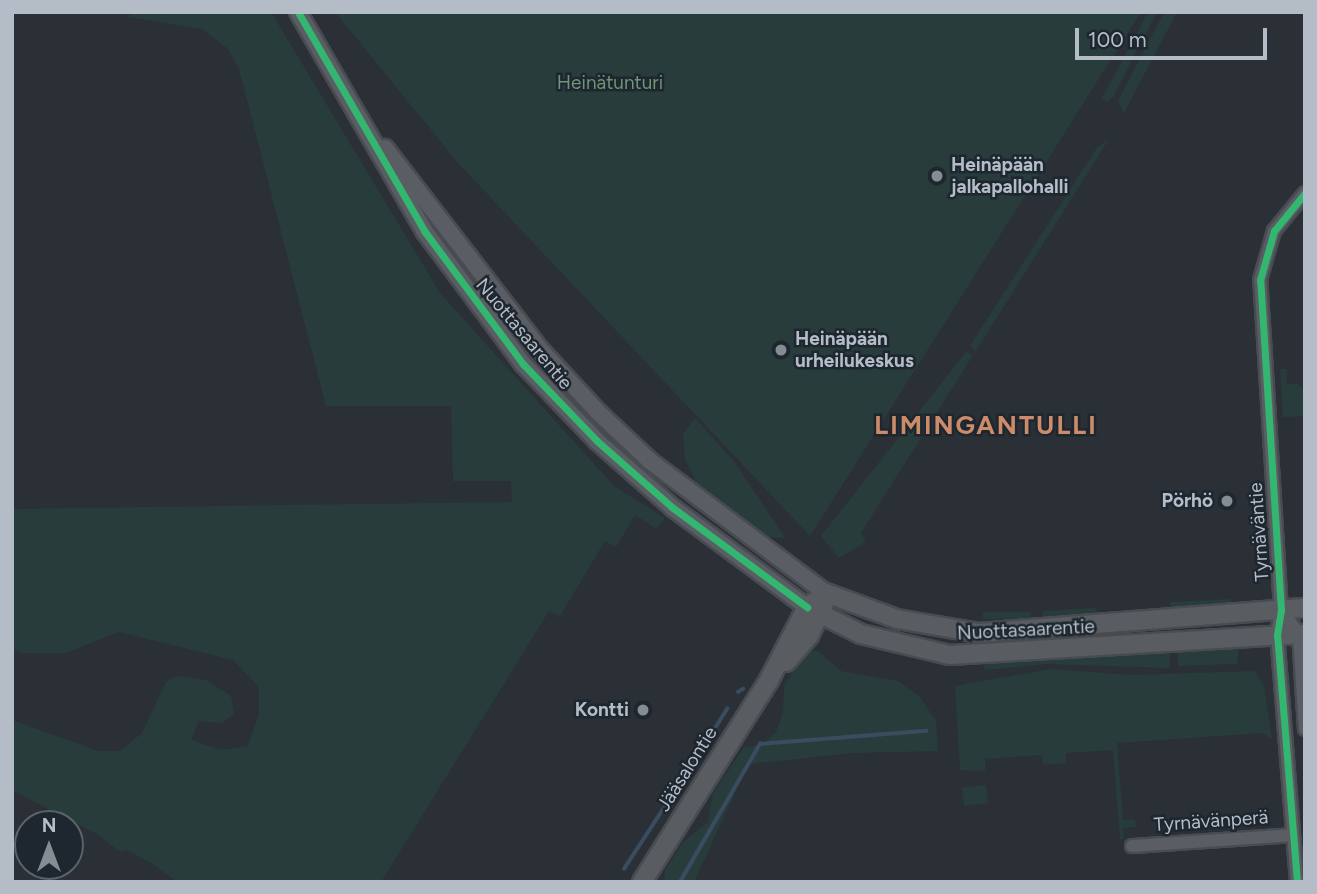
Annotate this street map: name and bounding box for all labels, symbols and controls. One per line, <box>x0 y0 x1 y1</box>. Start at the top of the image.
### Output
scale bar <box>1079 14 1272 58</box>
text: 100 m <box>1088 27 1147 52</box>
park label: Heinätunturi <box>557 72 663 94</box>
place label: Heinäpään jalkapallohalli <box>951 154 1068 198</box>
marker: Heinäpään jalkapallohalli <box>929 168 945 184</box>
street label: Nuottasaarentie <box>471 274 577 394</box>
place label: Heinäpään urheilukeskus <box>795 328 914 372</box>
marker: Heinäpään urheilukeskus <box>773 342 789 358</box>
district label: LIMINGANTULLI <box>876 410 1096 442</box>
street label: Tyrnäväntie <box>1244 482 1274 582</box>
place label: Pörhö <box>1162 490 1213 512</box>
marker: Pörhö <box>1219 493 1235 509</box>
street label: Nuottasaarentie <box>957 615 1095 645</box>
place label: Kontti <box>575 699 629 721</box>
marker: Kontti <box>635 702 651 718</box>
street label: Jääsalontie <box>652 722 722 816</box>
street label: Tyrnävänperä <box>1153 806 1269 836</box>
north arrow <box>14 810 84 880</box>
text: N <box>42 814 56 837</box>

